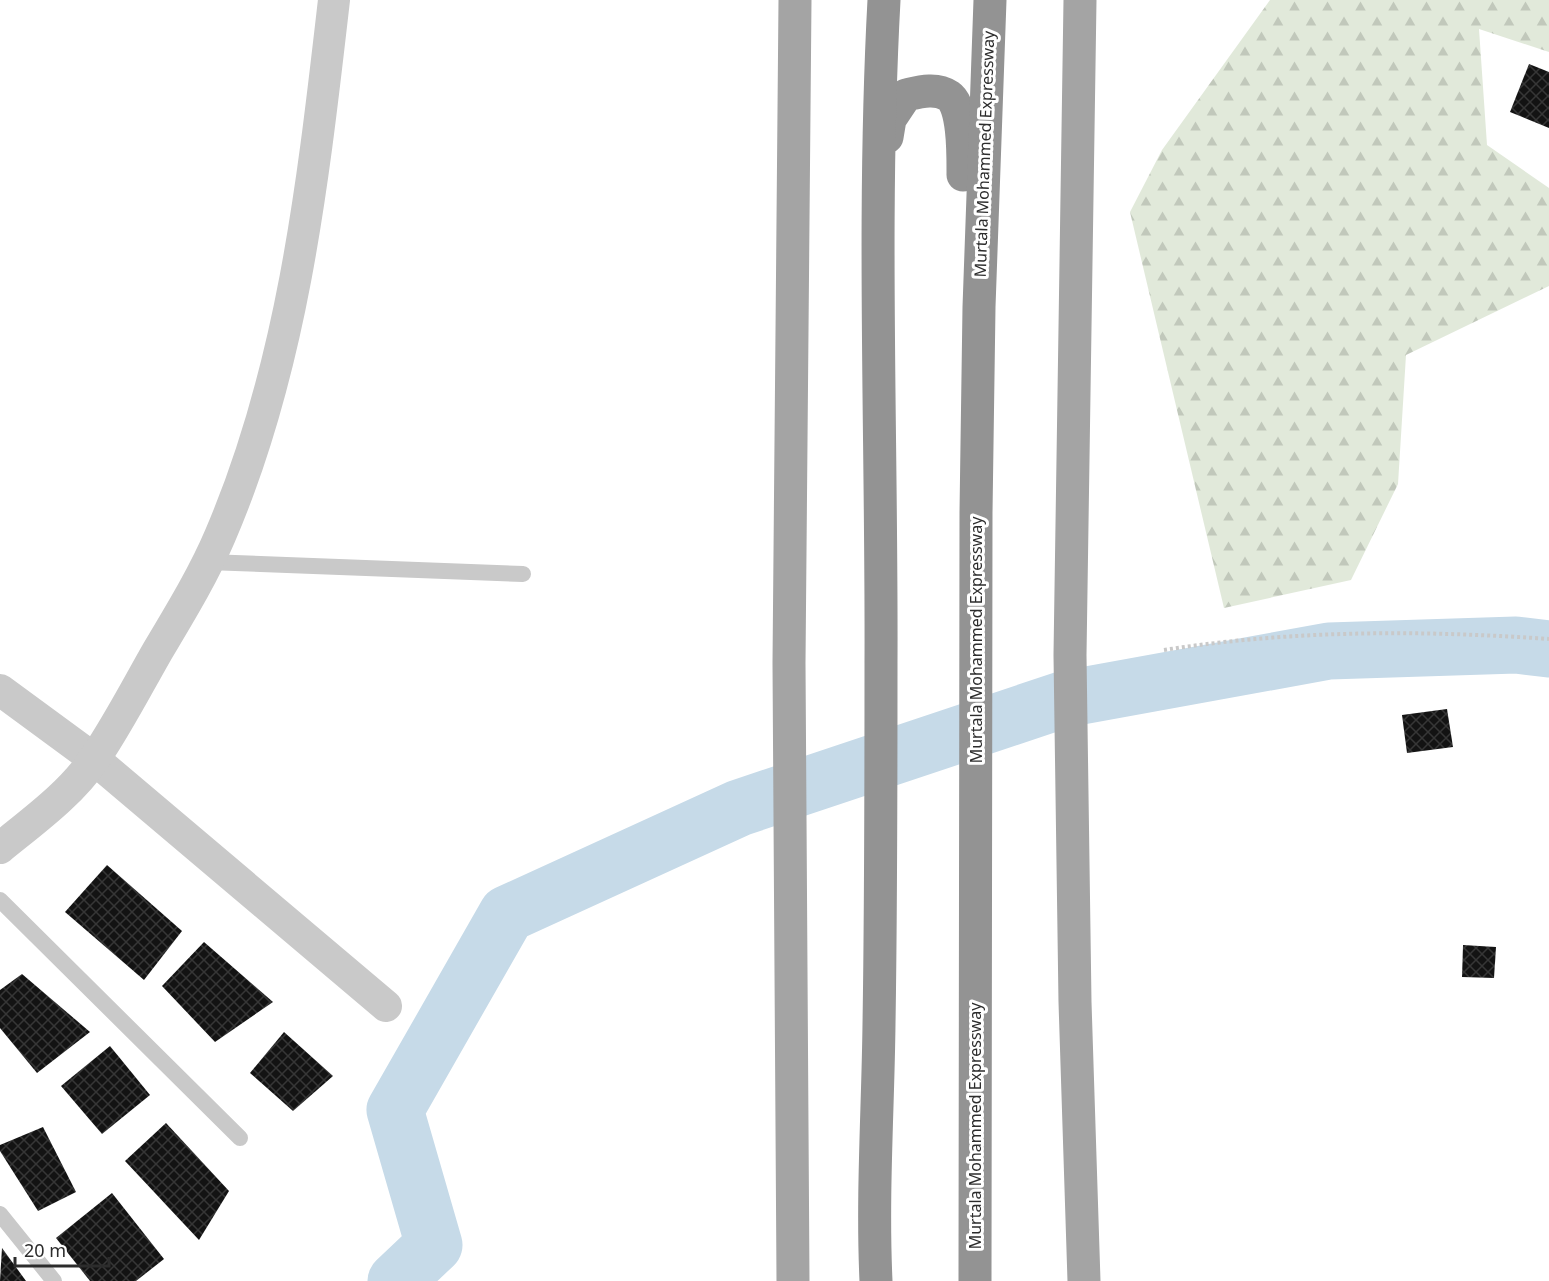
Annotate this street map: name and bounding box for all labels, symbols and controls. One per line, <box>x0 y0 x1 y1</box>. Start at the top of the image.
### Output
street label: Murtala Mohammed Expressway <box>969 30 999 278</box>
street label: Murtala Mohammed Expressway <box>965 516 987 763</box>
street label: Murtala Mohammed Expressway <box>964 1002 986 1249</box>
scale bar <box>15 1230 110 1268</box>
text: 20 m <box>24 1238 66 1262</box>

